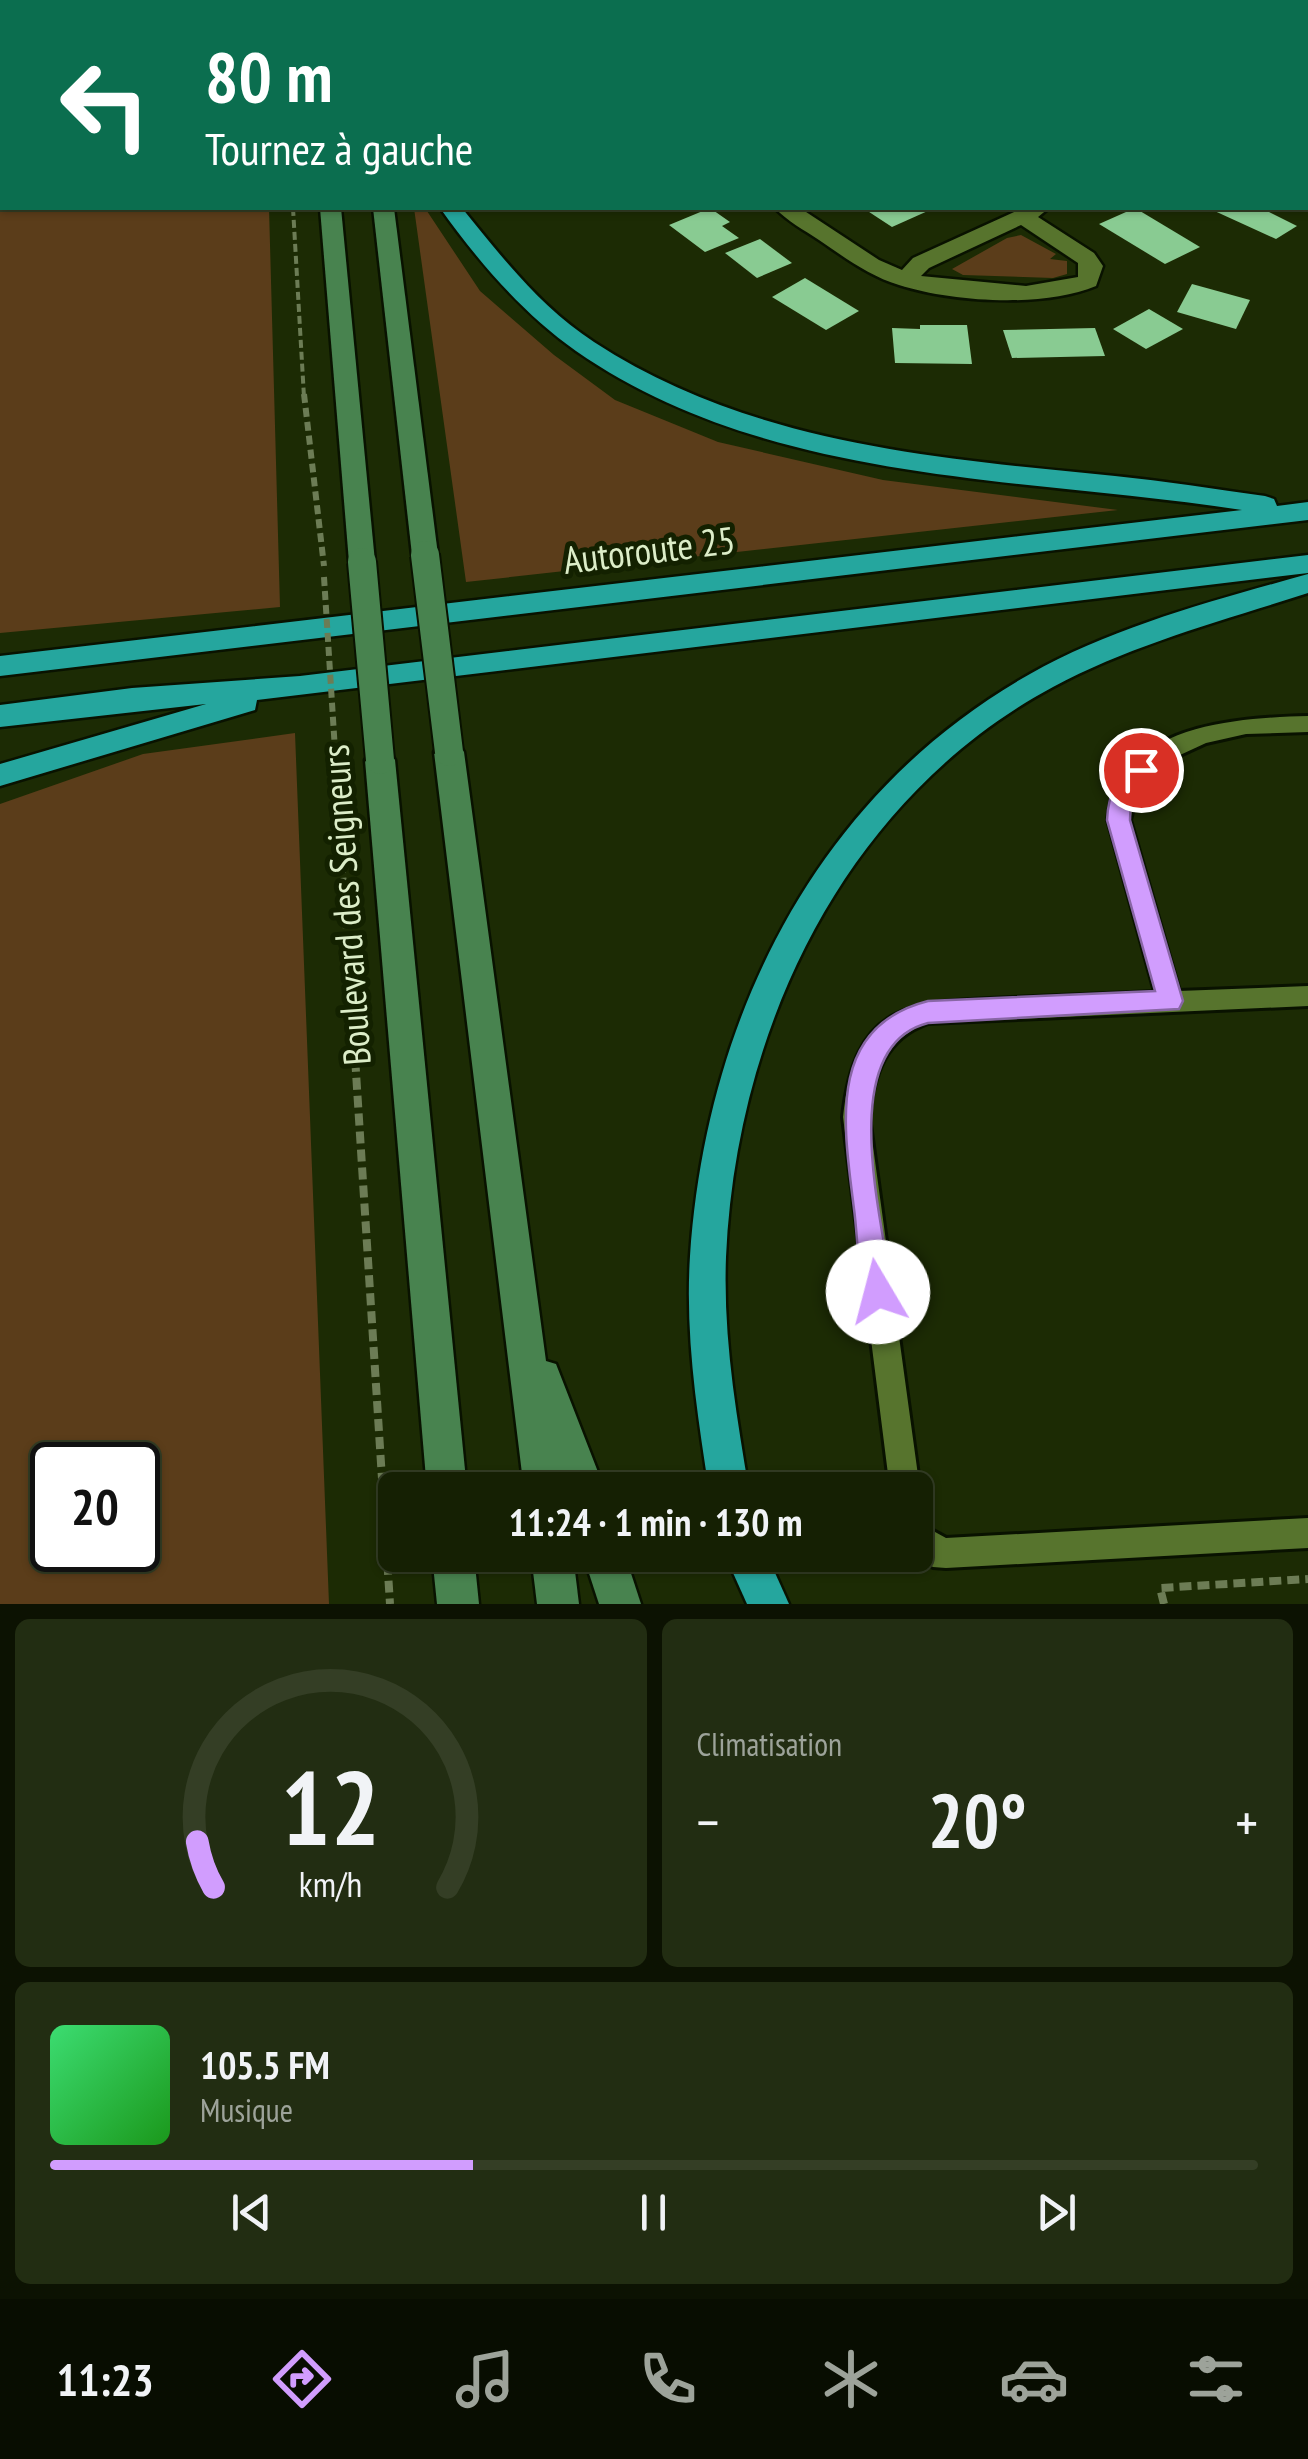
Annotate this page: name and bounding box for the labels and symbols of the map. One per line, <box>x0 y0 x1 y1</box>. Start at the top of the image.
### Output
street label: Autoroute 25 <box>560 514 738 584</box>
pin <box>1099 728 1184 813</box>
street label: Boulevard des Seigneurs <box>309 743 381 1067</box>
position arrow <box>826 1240 930 1344</box>
speed limit sign: 20 <box>30 1442 160 1572</box>

